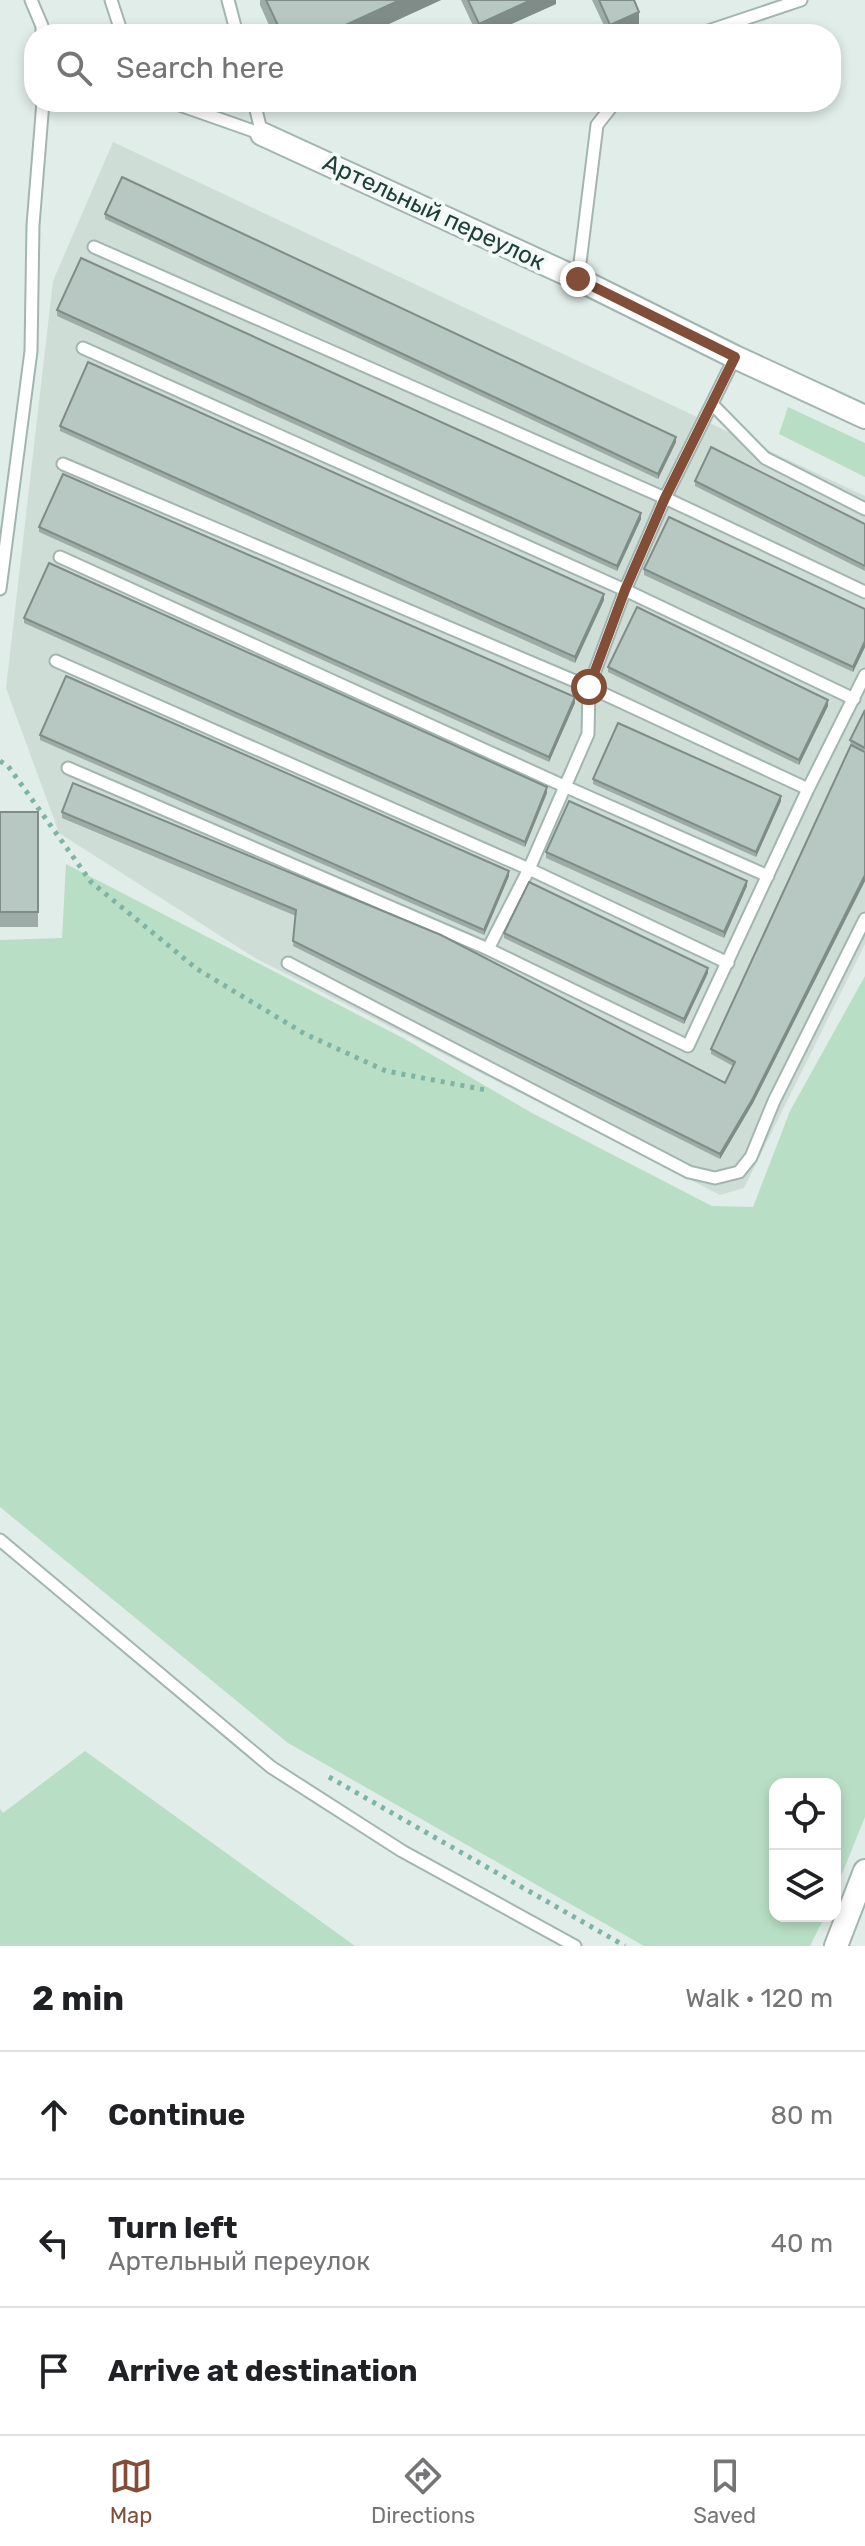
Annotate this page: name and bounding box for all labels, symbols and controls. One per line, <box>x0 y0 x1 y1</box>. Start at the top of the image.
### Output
search box <box>24 24 841 112</box>
icon: search <box>52 46 96 90</box>
text: Search here <box>116 50 284 86</box>
street label: Артельный переулок <box>318 148 550 276</box>
route end <box>560 261 596 297</box>
route start <box>571 669 607 705</box>
map controls <box>769 1778 841 1922</box>
button: locate <box>769 1778 841 1850</box>
button: layers <box>769 1850 841 1922</box>
text: 2 min <box>32 1978 124 2019</box>
text: Walk · 120 m <box>685 1983 833 2014</box>
icon: ahead <box>32 2093 76 2137</box>
text: Continue <box>108 2097 245 2133</box>
text: 80 m <box>770 2100 833 2131</box>
text: Turn left <box>108 2210 238 2246</box>
icon: left <box>32 2221 76 2265</box>
text: 40 m <box>771 2228 833 2259</box>
text: Артельный переулок <box>108 2246 370 2277</box>
icon: arrive <box>32 2349 76 2393</box>
text: Arrive at destination <box>108 2353 418 2389</box>
tab: Map <box>109 2454 153 2529</box>
tab: Directions <box>371 2454 475 2529</box>
tab: Saved <box>693 2454 756 2529</box>

